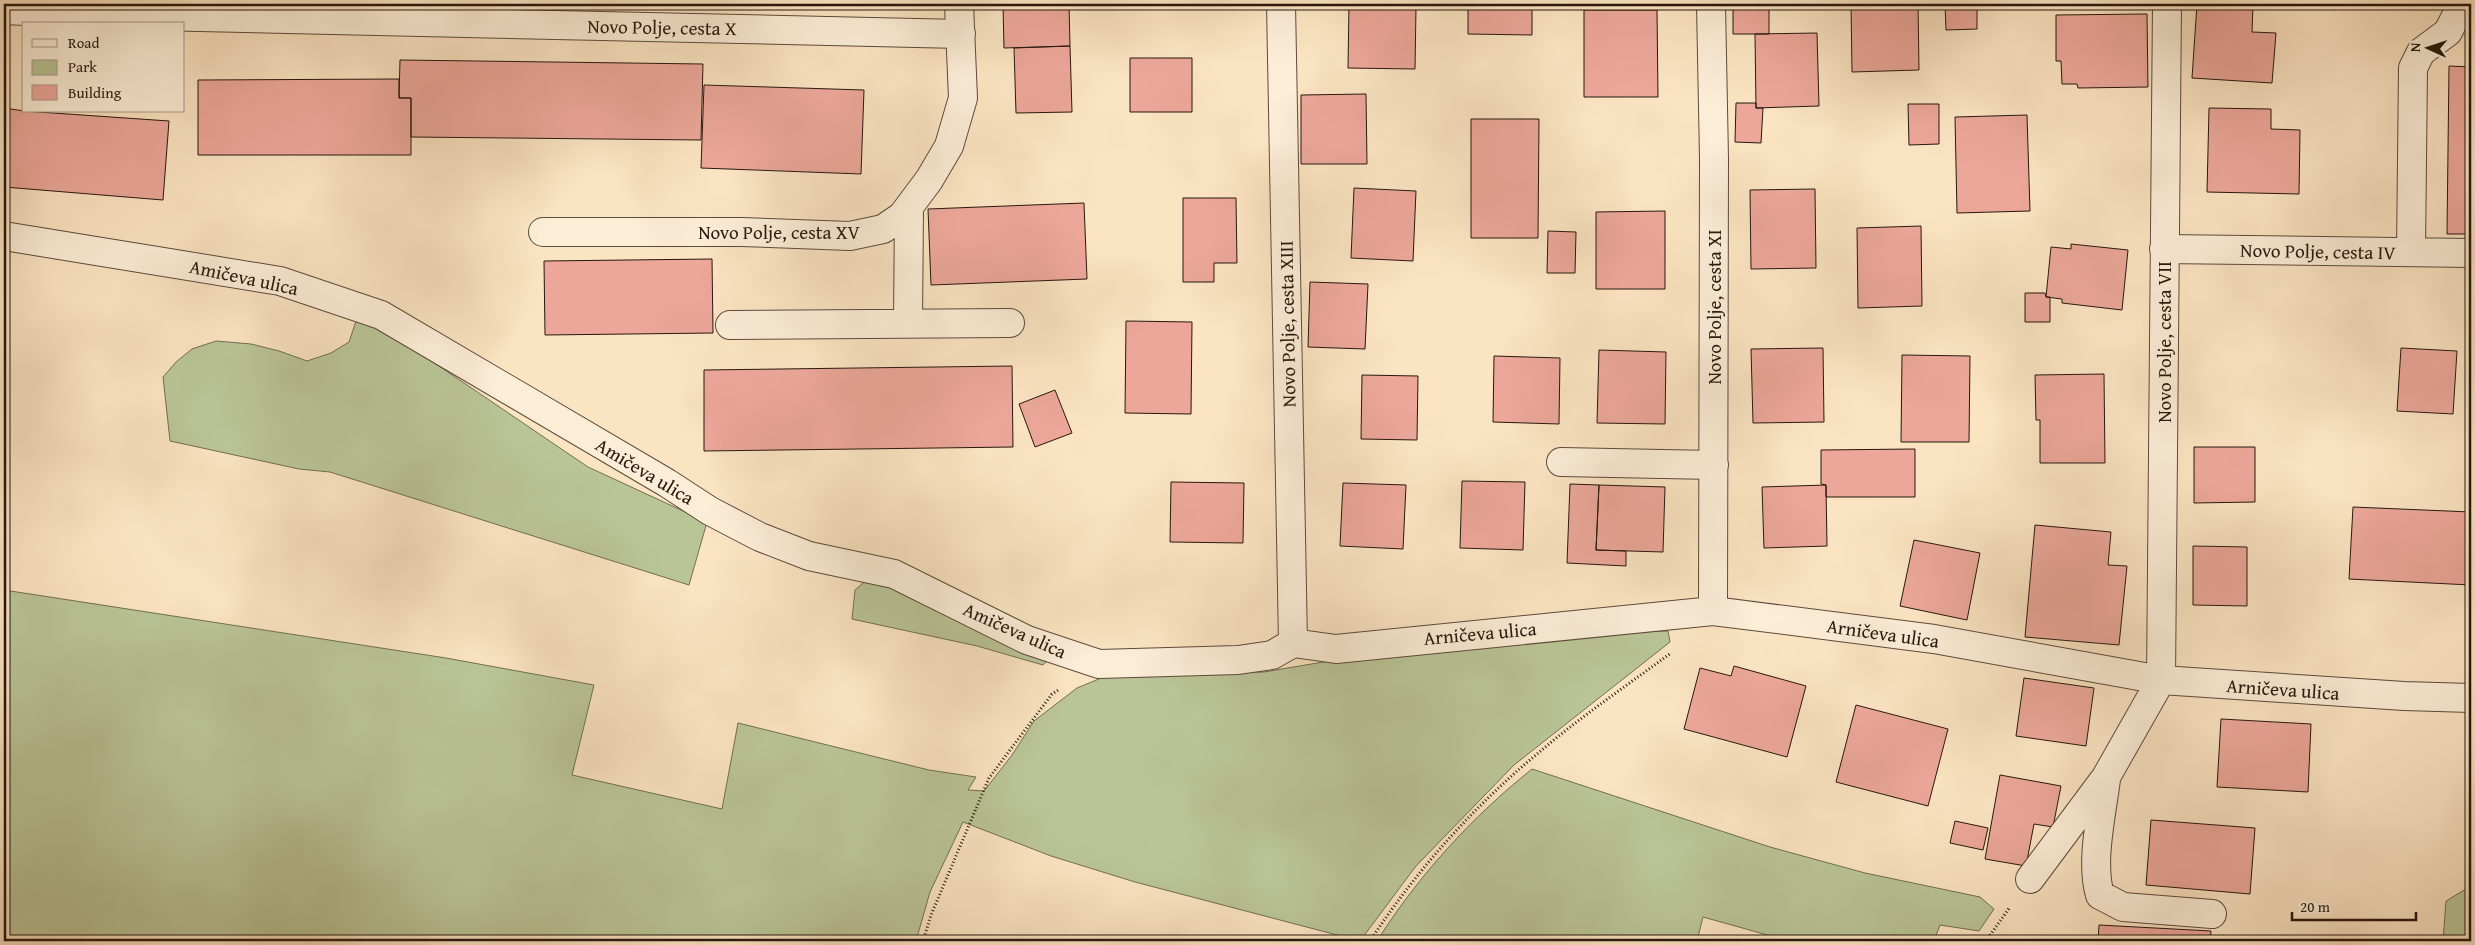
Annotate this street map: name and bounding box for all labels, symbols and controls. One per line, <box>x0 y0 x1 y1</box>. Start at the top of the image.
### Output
street label: Novo Polje, cesta X <box>587 12 737 42</box>
legend <box>22 22 185 112</box>
north arrow <box>2402 22 2452 72</box>
text: Road <box>68 32 99 53</box>
text: N <box>2405 41 2425 53</box>
text: Park <box>68 56 97 77</box>
text: Building <box>68 82 122 103</box>
street label: Novo Polje, cesta XV <box>698 218 860 246</box>
street label: Novo Polje, cesta XI <box>1700 229 1728 385</box>
street label: Novo Polje, cesta IV <box>2240 236 2397 266</box>
street label: Novo Polje, cesta XIII <box>1272 240 1302 408</box>
street label: Amičeva ulica <box>187 252 301 302</box>
street label: Novo Polje, cesta VII <box>2150 261 2178 423</box>
street label: Amičeva ulica <box>591 431 700 511</box>
street label: Amičeva ulica <box>959 595 1071 665</box>
street label: Arničeva ulica <box>1825 611 1941 655</box>
street label: Arničeva ulica <box>1422 614 1538 652</box>
street label: Arničeva ulica <box>2226 671 2341 707</box>
scale bar <box>2292 890 2416 922</box>
text: 20 m <box>2300 896 2331 917</box>

